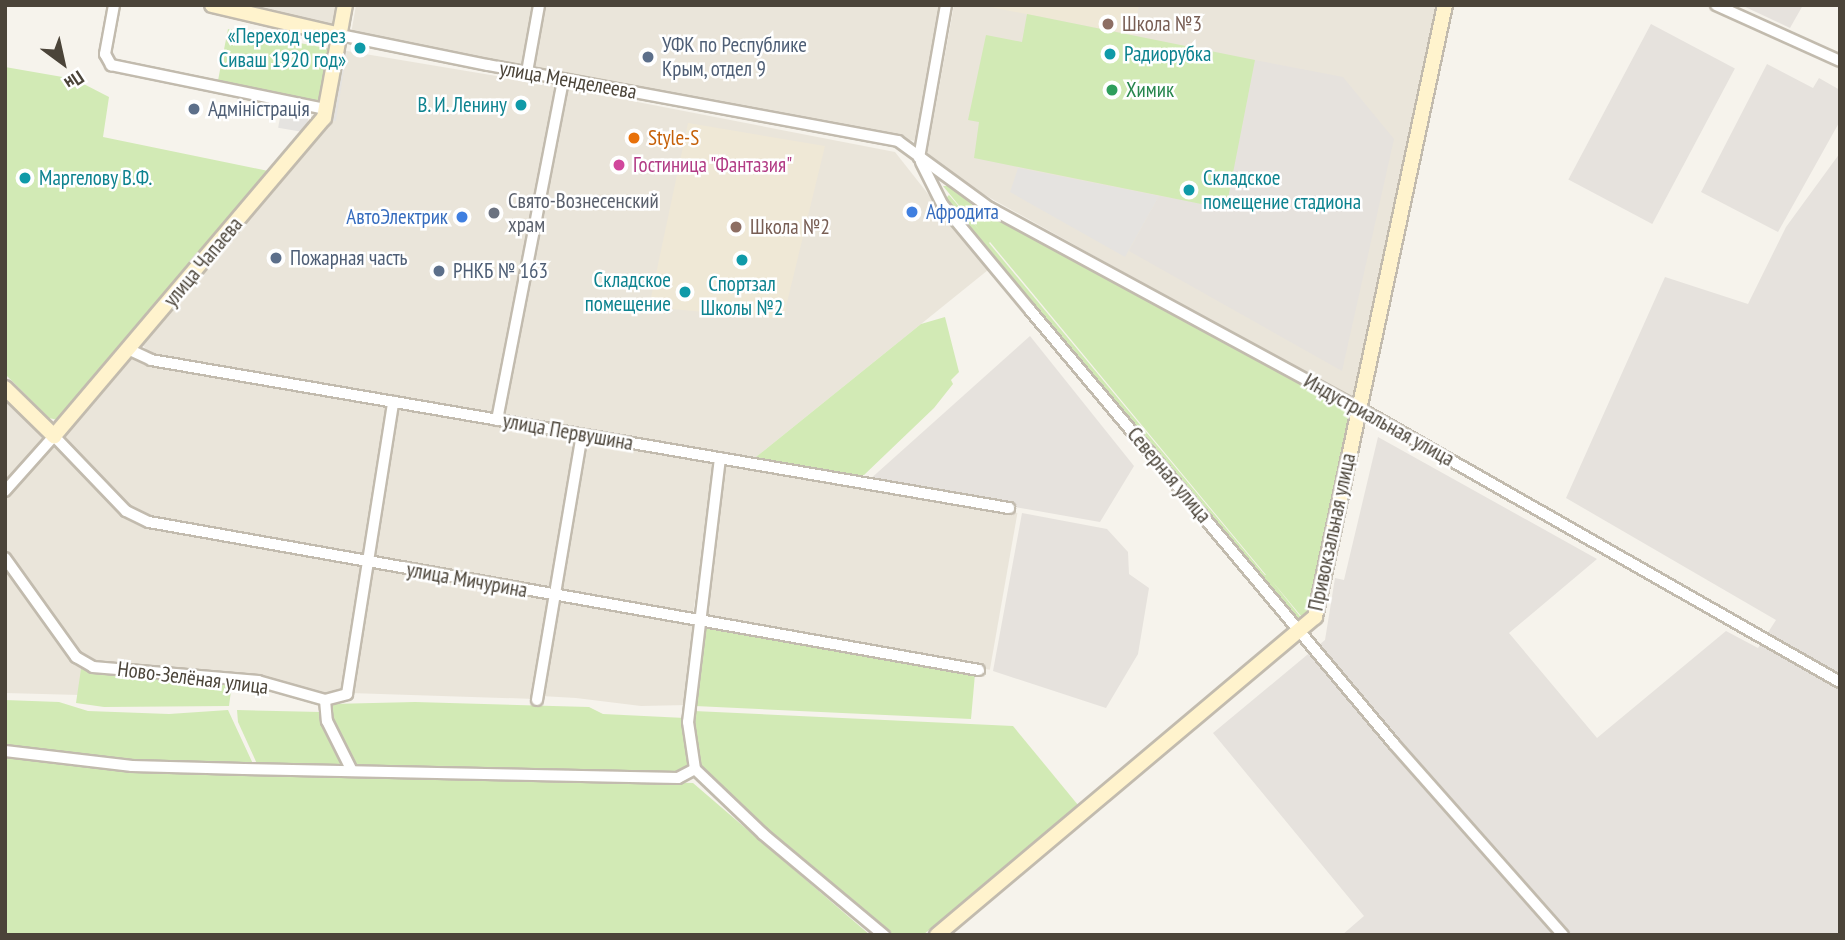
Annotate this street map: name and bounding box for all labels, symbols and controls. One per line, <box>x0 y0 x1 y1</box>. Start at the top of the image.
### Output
place label: Школа №3 <box>1122 11 1202 37</box>
marker: Школа №3 <box>1100 16 1116 32</box>
place label: «Переход через Сиваш 1920 год» <box>219 23 346 73</box>
north arrow <box>28 28 98 98</box>
place label: УФК по Республике Крым, отдел 9 <box>662 32 807 82</box>
marker: «Переход через Сиваш 1920 год» <box>352 40 368 56</box>
place label: Радиорубка <box>1124 41 1211 67</box>
marker: Радиорубка <box>1102 46 1118 62</box>
marker: УФК по Республике Крым, отдел 9 <box>640 49 656 65</box>
street label: улица Менделеева <box>497 56 639 104</box>
text: Пн <box>60 66 89 96</box>
place label: Химик <box>1126 77 1174 103</box>
marker: Химик <box>1104 82 1120 98</box>
place label: В. И. Ленину <box>415 92 507 118</box>
place label: Адміністрація <box>208 96 310 122</box>
marker: В. И. Ленину <box>513 97 529 113</box>
marker: Адміністрація <box>186 101 202 117</box>
place label: Style-S <box>648 125 699 151</box>
marker: Style-S <box>626 130 642 146</box>
place label: Гостиница "Фантазия" <box>633 152 793 178</box>
marker: Гостиница "Фантазия" <box>611 157 627 173</box>
place label: Маргелову В.Ф. <box>39 165 153 191</box>
place label: Складское помещение стадиона <box>1203 165 1361 215</box>
marker: Маргелову В.Ф. <box>17 170 33 186</box>
marker: Складское помещение стадиона <box>1181 182 1197 198</box>
place label: Свято-Вознесенский храм <box>508 188 659 238</box>
place label: Афродита <box>926 199 999 225</box>
place label: АвтоЭлектрик <box>346 204 448 230</box>
marker: Афродита <box>904 204 920 220</box>
marker: Свято-Вознесенский храм <box>486 205 502 221</box>
marker: АвтоЭлектрик <box>454 209 470 225</box>
street label: улица Чапаева <box>158 212 248 312</box>
place label: Школа №2 <box>750 214 830 240</box>
marker: Школа №2 <box>728 219 744 235</box>
place label: Пожарная часть <box>290 245 408 271</box>
marker: Пожарная часть <box>268 250 284 266</box>
marker: Спортзал Школы №2 <box>734 252 750 268</box>
place label: РНКБ № 163 <box>453 258 548 284</box>
marker: РНКБ № 163 <box>431 263 447 279</box>
place label: Складское помещение <box>585 267 671 317</box>
place label: Спортзал Школы №2 <box>701 271 783 321</box>
marker: Складское помещение <box>677 284 693 300</box>
street label: Индустриальная улица <box>1299 368 1459 472</box>
street label: улица Первушина <box>501 408 635 456</box>
street label: Северная улица <box>1122 422 1216 528</box>
street label: Привокзальная улица <box>1303 451 1361 613</box>
street label: улица Мичурина <box>405 557 529 603</box>
street label: Ново-Зелёная улица <box>116 656 270 700</box>

